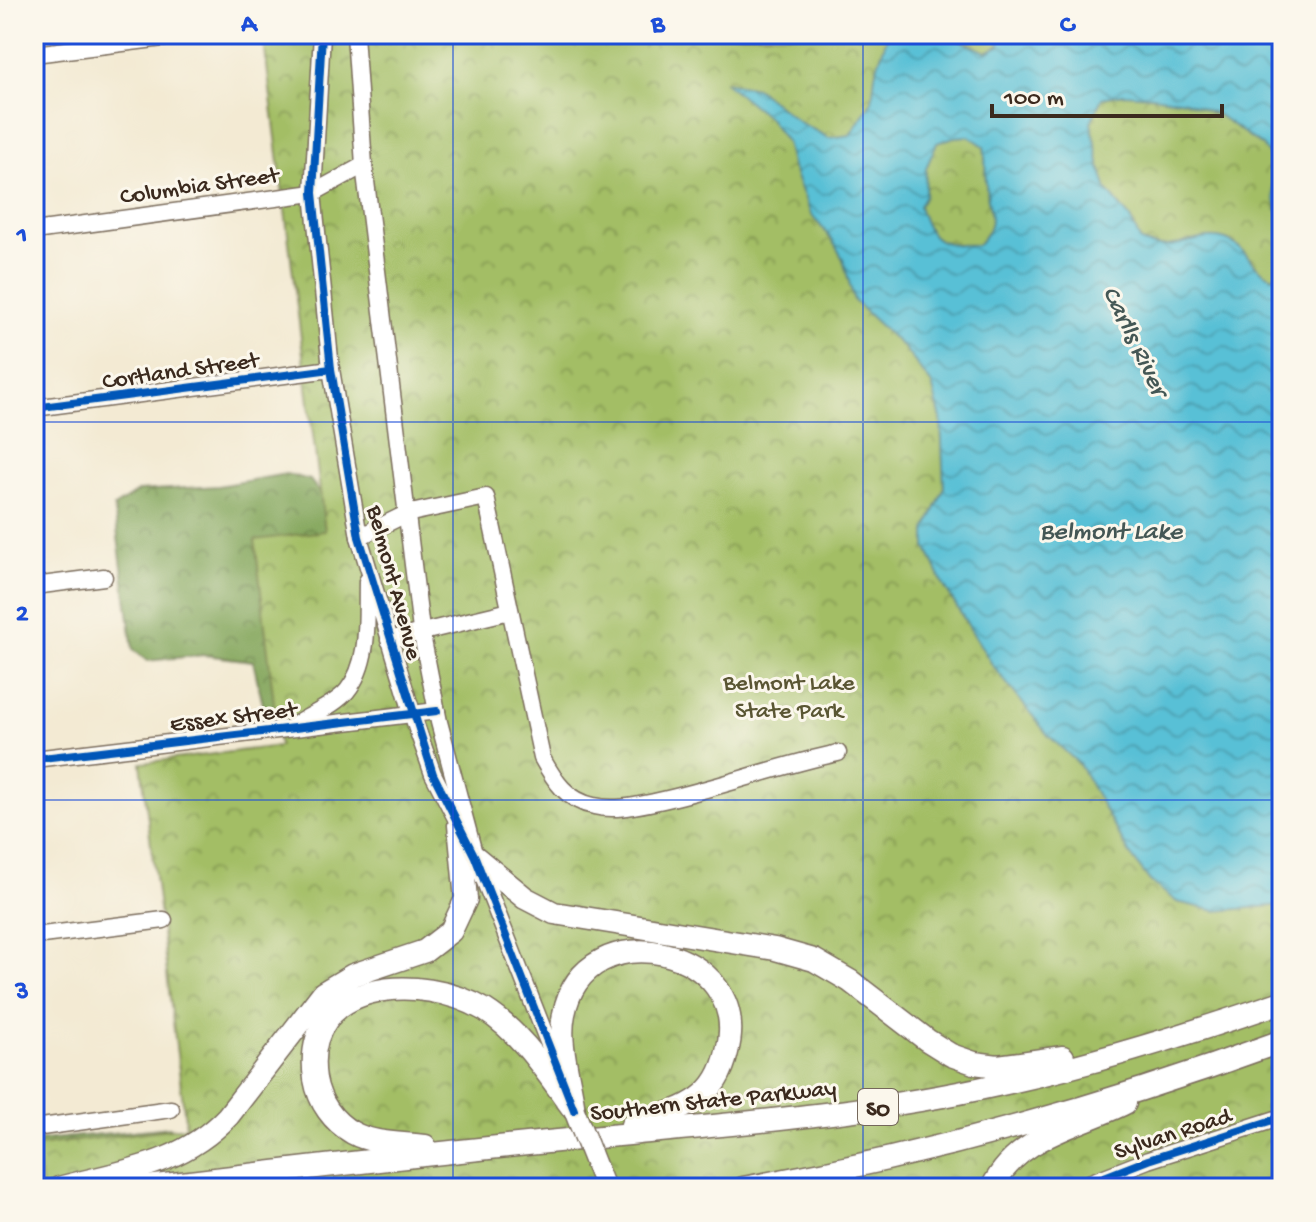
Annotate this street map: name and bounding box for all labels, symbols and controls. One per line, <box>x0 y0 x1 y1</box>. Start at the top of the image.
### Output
text: A <box>240 11 258 42</box>
text: B <box>650 11 666 42</box>
text: C <box>1060 11 1077 42</box>
scale bar <box>992 68 1222 118</box>
text: 100 m <box>1003 85 1064 114</box>
street label: Columbia Street <box>118 162 283 213</box>
text: 1 <box>16 222 27 253</box>
water label: Carlls River <box>1093 282 1175 406</box>
street label: Cortland Street <box>100 347 263 398</box>
street label: Belmont Avenue <box>358 502 427 664</box>
water label: Belmont Lake <box>1040 518 1184 549</box>
text: 2 <box>16 600 29 631</box>
park label: Belmont Lake State Park <box>722 670 855 727</box>
street label: Essex Street <box>168 696 301 741</box>
text: 3 <box>14 978 29 1009</box>
street label: Southern State Parkway <box>589 1075 838 1130</box>
road number: SO <box>858 1089 898 1125</box>
street label: Sylvan Road <box>1111 1102 1237 1168</box>

